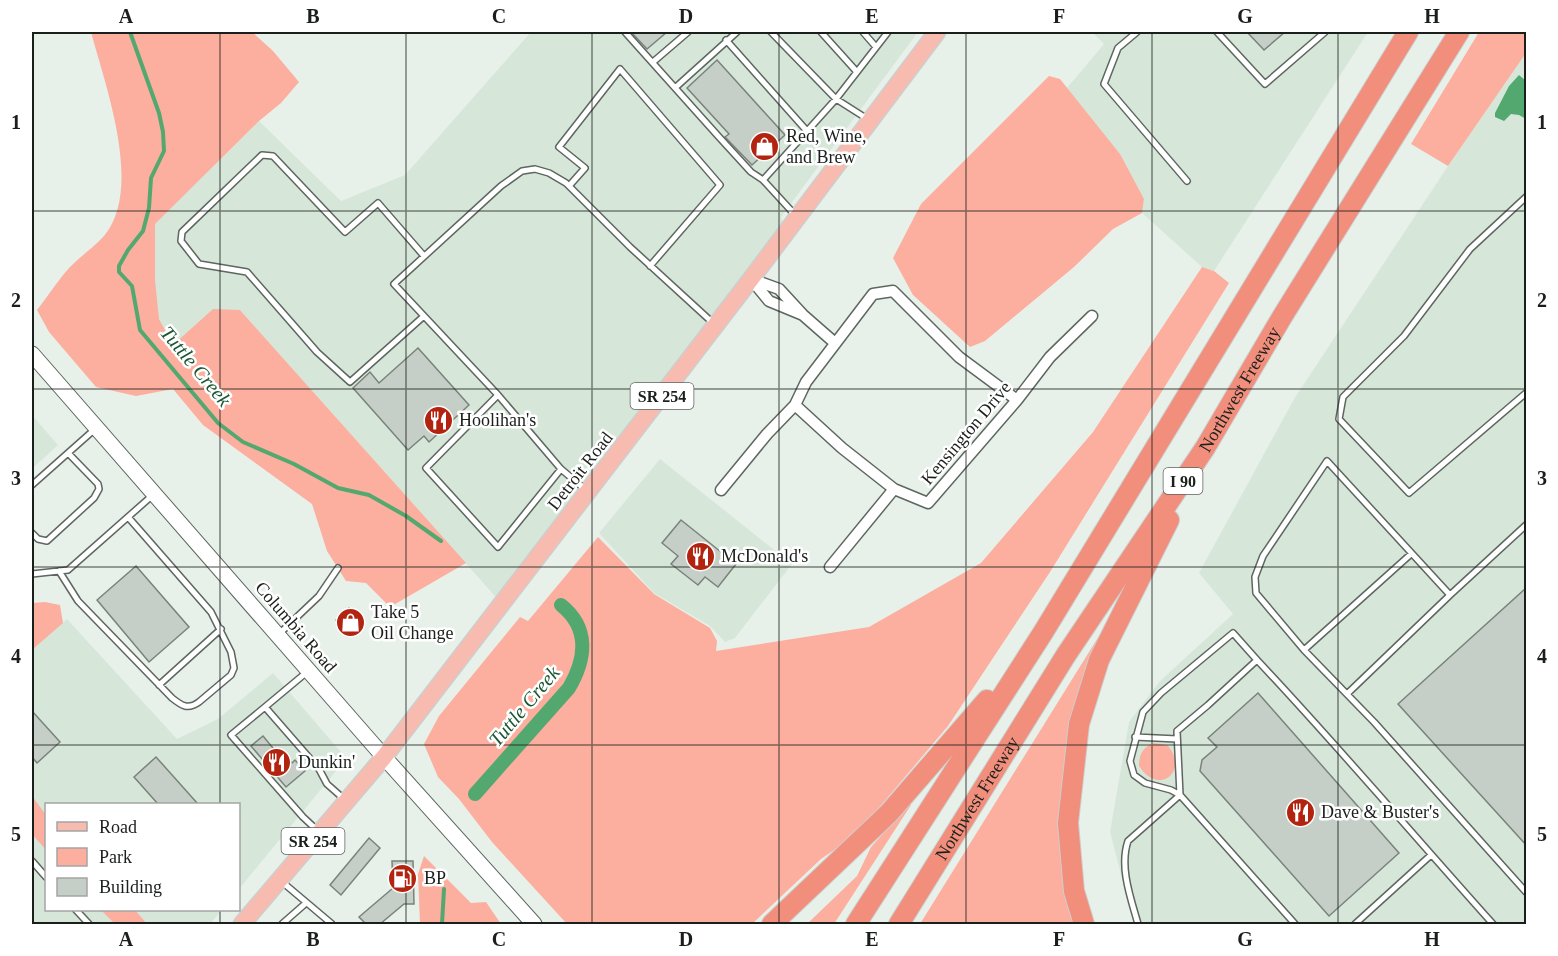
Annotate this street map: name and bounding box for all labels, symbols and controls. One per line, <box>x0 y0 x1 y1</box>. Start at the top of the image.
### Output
text: A <box>119 5 134 27</box>
text: B <box>306 5 320 27</box>
text: C <box>492 5 506 27</box>
text: D <box>679 5 693 27</box>
text: E <box>865 5 879 27</box>
text: F <box>1053 5 1065 27</box>
text: G <box>1237 5 1253 27</box>
text: H <box>1424 5 1440 27</box>
text: 1 <box>11 111 21 133</box>
text: 1 <box>1537 111 1547 133</box>
place label: Red, Wine, and Brew <box>786 126 866 167</box>
shop icon: Red, Wine, and Brew <box>749 130 781 162</box>
text: 2 <box>11 289 21 311</box>
text: 2 <box>1537 289 1547 311</box>
water label: Tuttle Creek <box>156 322 237 411</box>
street label: Northwest Freeway <box>1195 323 1284 455</box>
street label: Kensington Drive <box>917 377 1015 489</box>
road number: SR 254 <box>630 383 694 409</box>
restaurant icon: Hoolihan's <box>422 404 454 436</box>
place label: Hoolihan's <box>459 410 536 430</box>
street label: Detroit Road <box>543 428 617 514</box>
text: 3 <box>11 467 21 489</box>
text: 3 <box>1537 467 1547 489</box>
road number: I 90 <box>1164 468 1202 494</box>
restaurant icon: McDonald's <box>684 540 716 572</box>
place label: McDonald's <box>721 546 808 566</box>
street label: Columbia Road <box>251 578 341 676</box>
place label: Take 5 Oil Change <box>371 602 454 643</box>
shop icon: Take 5 Oil Change <box>334 606 366 638</box>
text: 4 <box>11 645 21 667</box>
text: 4 <box>1537 645 1547 667</box>
water label: Tuttle Creek <box>484 661 565 750</box>
street label: Northwest Freeway <box>931 733 1023 864</box>
restaurant icon: Dunkin' <box>261 746 293 778</box>
place label: Dunkin' <box>298 752 355 772</box>
restaurant icon: Dave & Buster's <box>1284 796 1316 828</box>
place label: Dave & Buster's <box>1321 802 1439 822</box>
legend <box>45 803 240 911</box>
text: Road <box>99 817 137 837</box>
text: 5 <box>11 823 21 845</box>
text: 5 <box>1537 823 1547 845</box>
road number: SR 254 <box>282 828 344 854</box>
text: Park <box>99 847 132 867</box>
fuel station icon: BP <box>387 862 419 894</box>
place label: BP <box>424 868 446 888</box>
text: Building <box>99 877 162 897</box>
text: A <box>119 928 134 950</box>
text: B <box>306 928 320 950</box>
text: C <box>492 928 506 950</box>
text: D <box>679 928 693 950</box>
text: E <box>865 928 879 950</box>
text: F <box>1053 928 1065 950</box>
text: G <box>1237 928 1253 950</box>
text: H <box>1424 928 1440 950</box>

